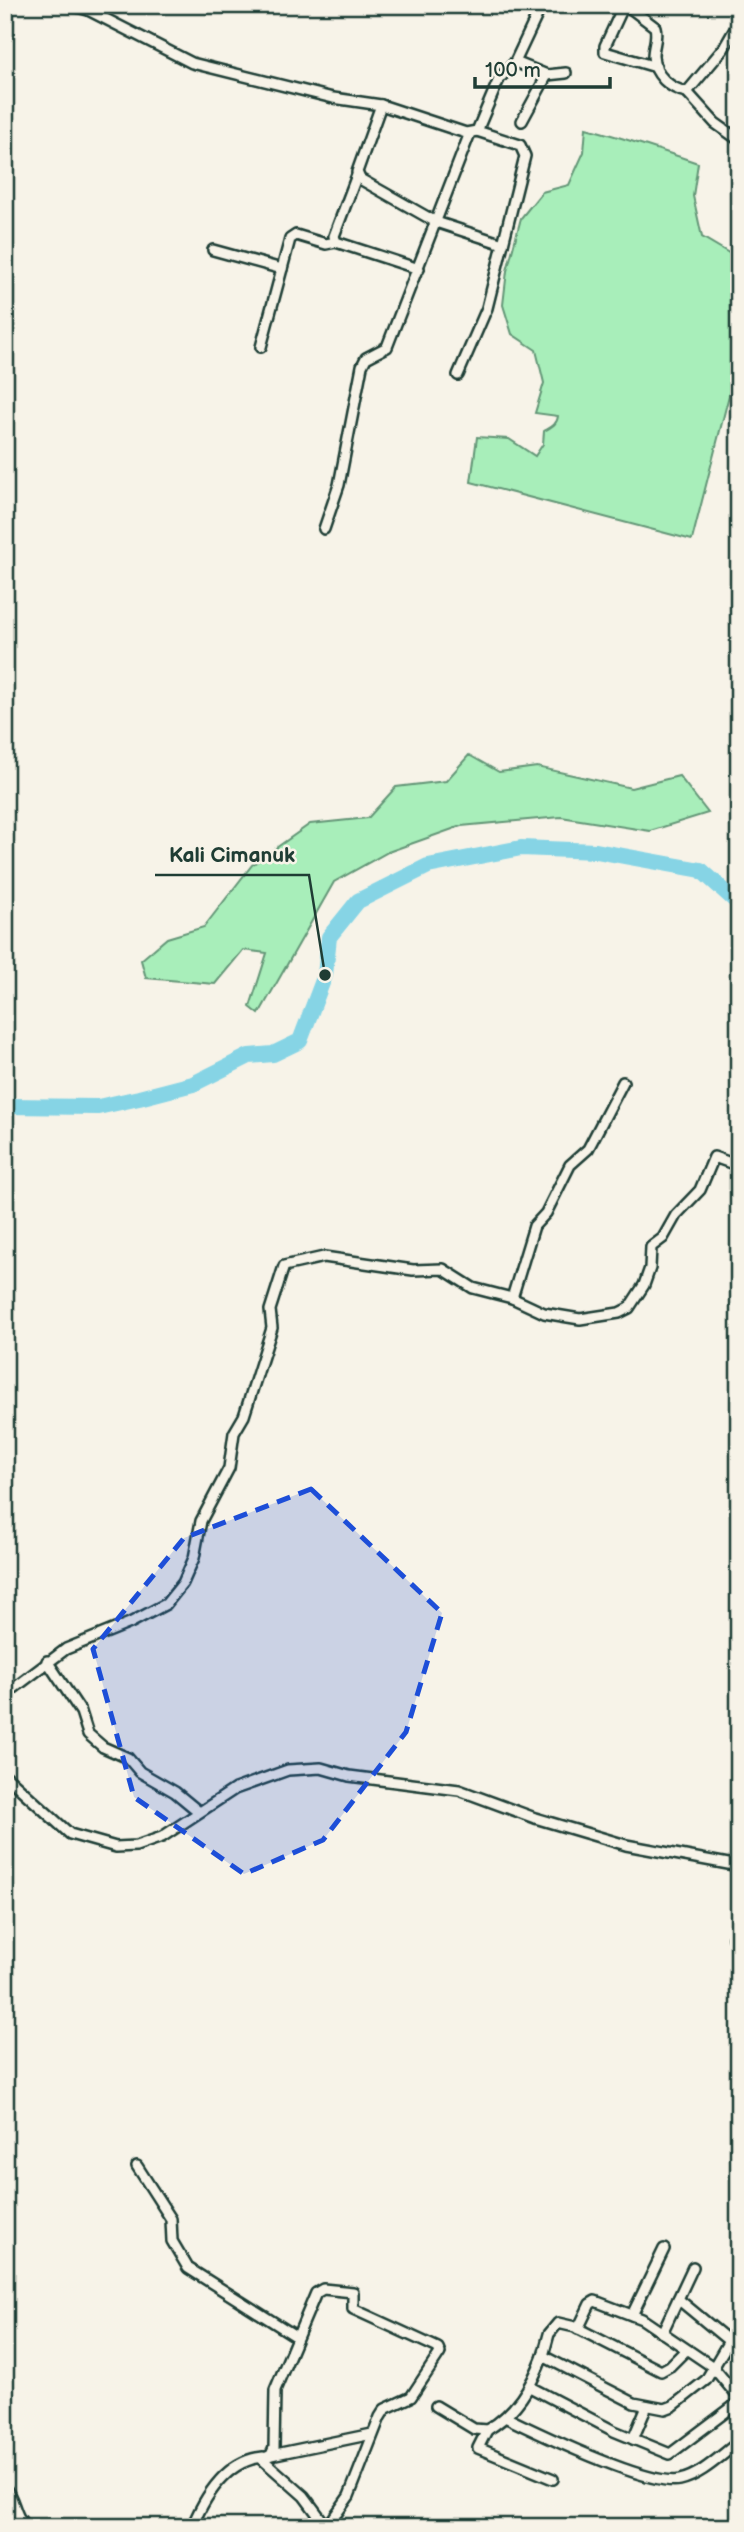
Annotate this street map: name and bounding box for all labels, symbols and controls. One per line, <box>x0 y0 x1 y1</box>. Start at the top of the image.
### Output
scale bar <box>475 46 609 90</box>
text: 100 m <box>485 58 541 83</box>
callout: Kali Cimanuk <box>155 833 309 875</box>
text: Kali Cimanuk <box>169 843 295 868</box>

